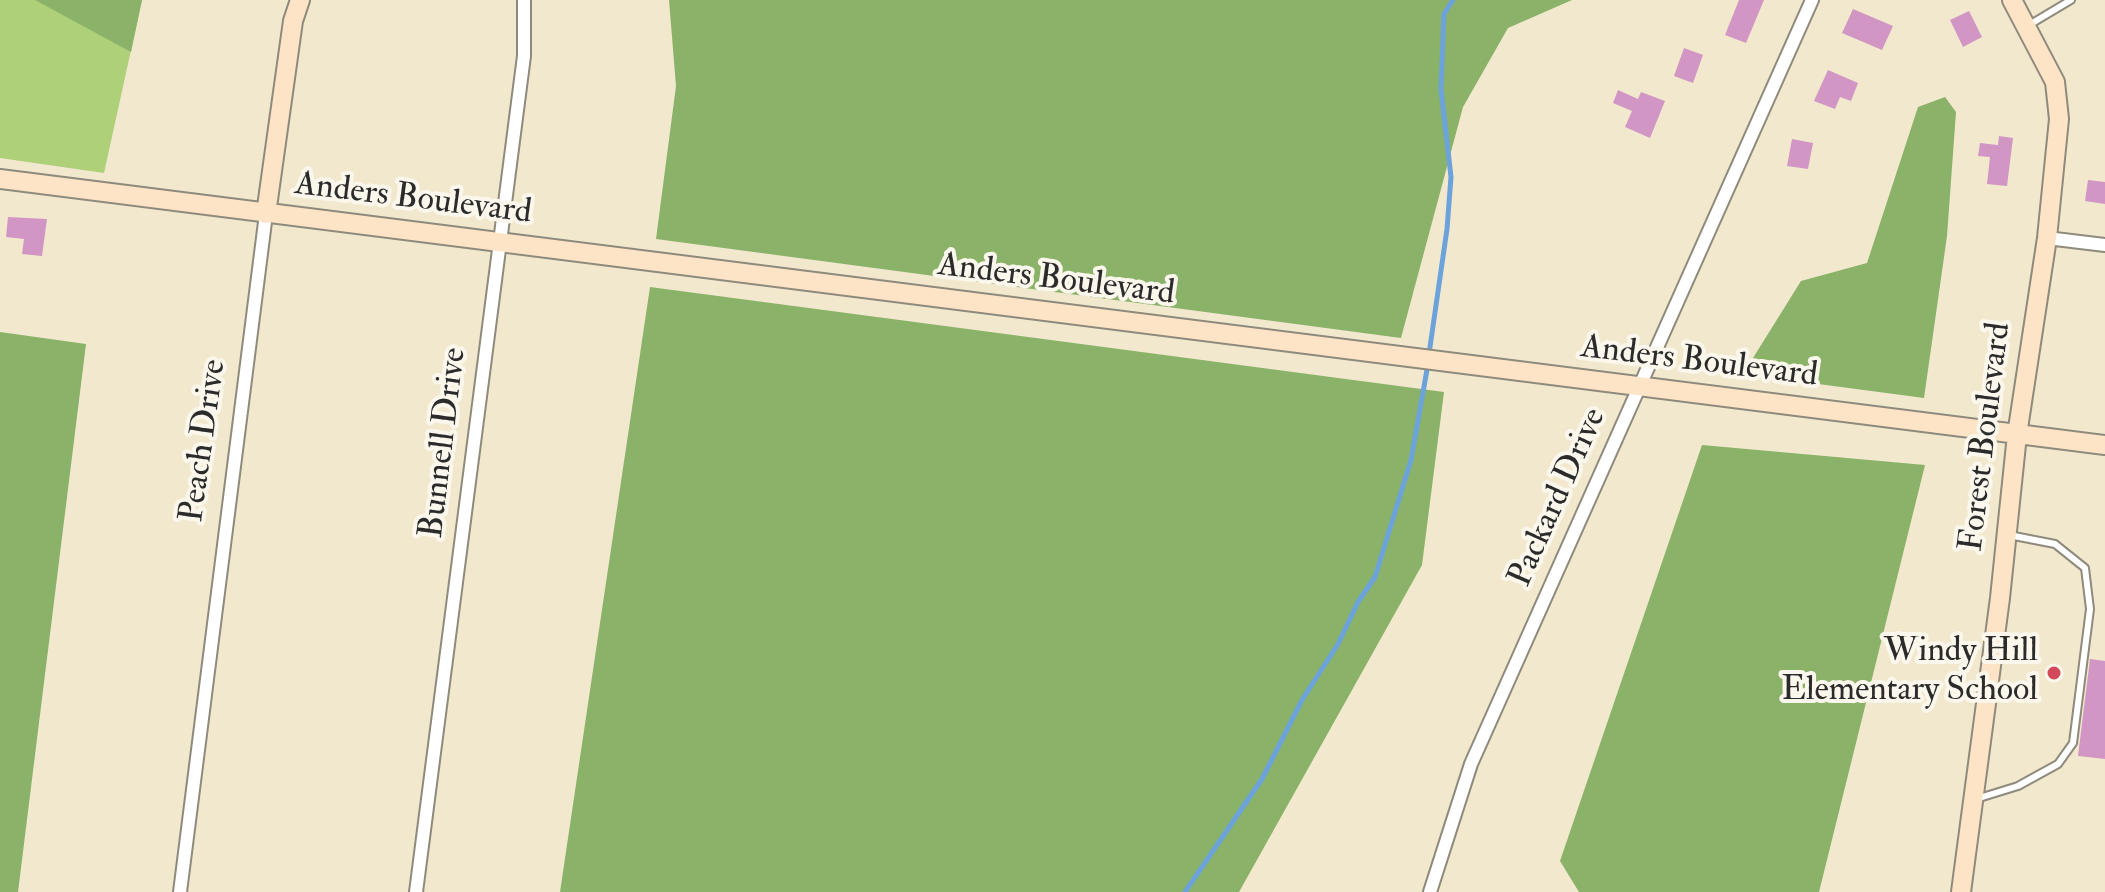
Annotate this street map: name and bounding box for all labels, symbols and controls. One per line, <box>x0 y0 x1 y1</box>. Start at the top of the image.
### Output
street label: Anders Boulevard <box>292 165 534 235</box>
street label: Anders Boulevard <box>935 246 1177 316</box>
street label: Forest Boulevard <box>1953 320 2021 554</box>
street label: Anders Boulevard <box>1578 328 1820 398</box>
street label: Bunnell Drive <box>413 345 477 541</box>
street label: Peach Drive <box>173 357 237 525</box>
street label: Packard Drive <box>1502 402 1616 594</box>
place label: Windy Hill Elementary School <box>1781 633 2038 712</box>
marker: Windy Hill Elementary School <box>2045 664 2063 682</box>

